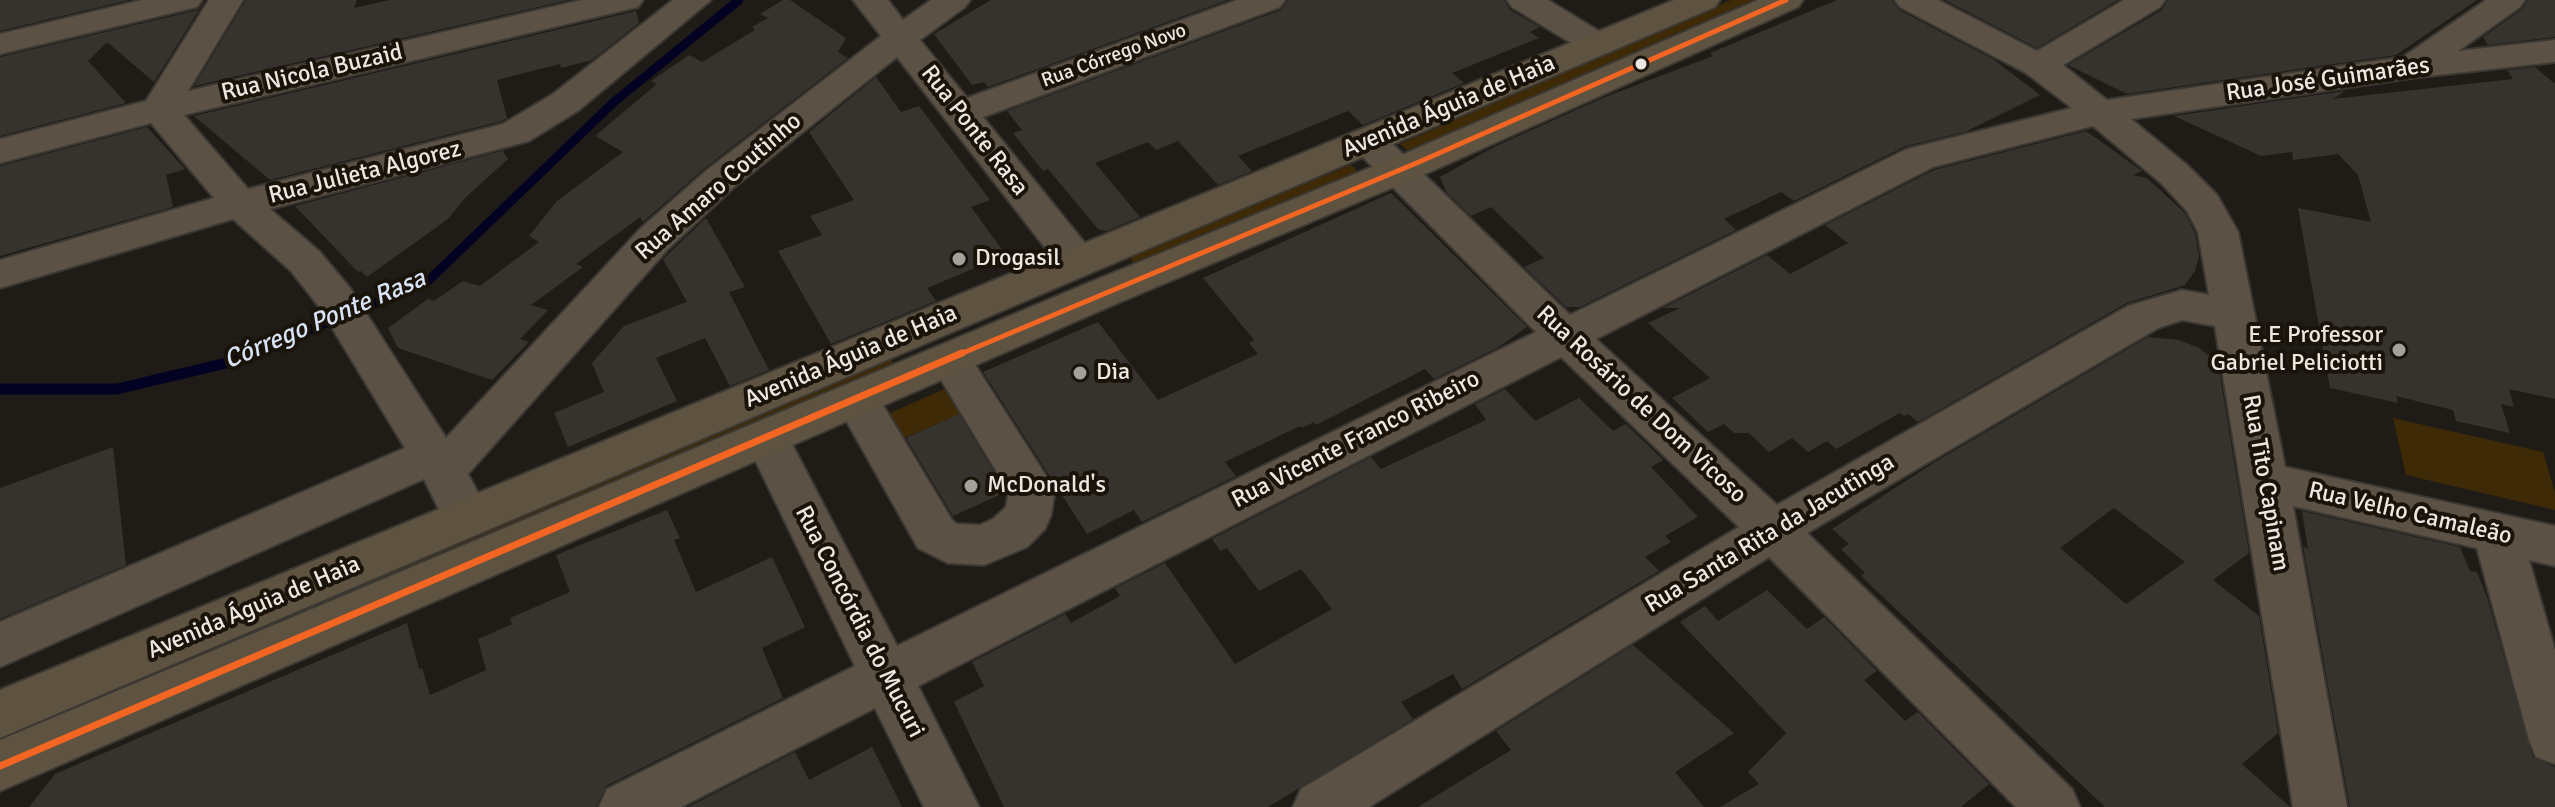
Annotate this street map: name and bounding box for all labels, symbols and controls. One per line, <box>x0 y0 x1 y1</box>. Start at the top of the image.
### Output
street label: Rua Córrego Novo <box>1038 19 1190 93</box>
street label: Rua Nicola Buzaid <box>219 38 405 108</box>
street label: Avenida Águia de Haia <box>1338 49 1560 165</box>
street label: Rua José Guimarães <box>2224 51 2432 109</box>
unlabelled marker <box>1633 56 1649 72</box>
street label: Rua Ponte Rasa <box>914 60 1034 202</box>
street label: Rua Amaro Coutinho <box>630 107 808 267</box>
street label: Rua Julieta Algorez <box>266 135 464 211</box>
place label: Drogasil <box>975 245 1060 273</box>
marker: Drogasil <box>950 250 968 268</box>
water label: Córrego Ponte Rasa <box>219 263 431 377</box>
street label: Avenida Águia de Haia <box>740 299 962 415</box>
street label: Rua Rosário de Dom Vicoso <box>1530 300 1752 510</box>
place label: E.E Professor Gabriel Peliciotti <box>2210 322 2383 378</box>
marker: E.E Professor Gabriel Peliciotti <box>2390 341 2408 359</box>
place label: Dia <box>1096 359 1130 387</box>
marker: Dia <box>1071 364 1089 382</box>
street label: Rua Vicente Franco Ribeiro <box>1227 365 1485 515</box>
street label: Rua Tito Capinam <box>2235 393 2295 573</box>
street label: Rua Santa Rita da Jacutinga <box>1640 448 1900 620</box>
place label: McDonald's <box>987 472 1106 500</box>
marker: McDonald's <box>962 477 980 495</box>
street label: Rua Velho Camaleão <box>2305 477 2515 551</box>
street label: Rua Concórdia do Mucuri <box>788 501 930 743</box>
street label: Avenida Águia de Haia <box>143 550 365 666</box>

